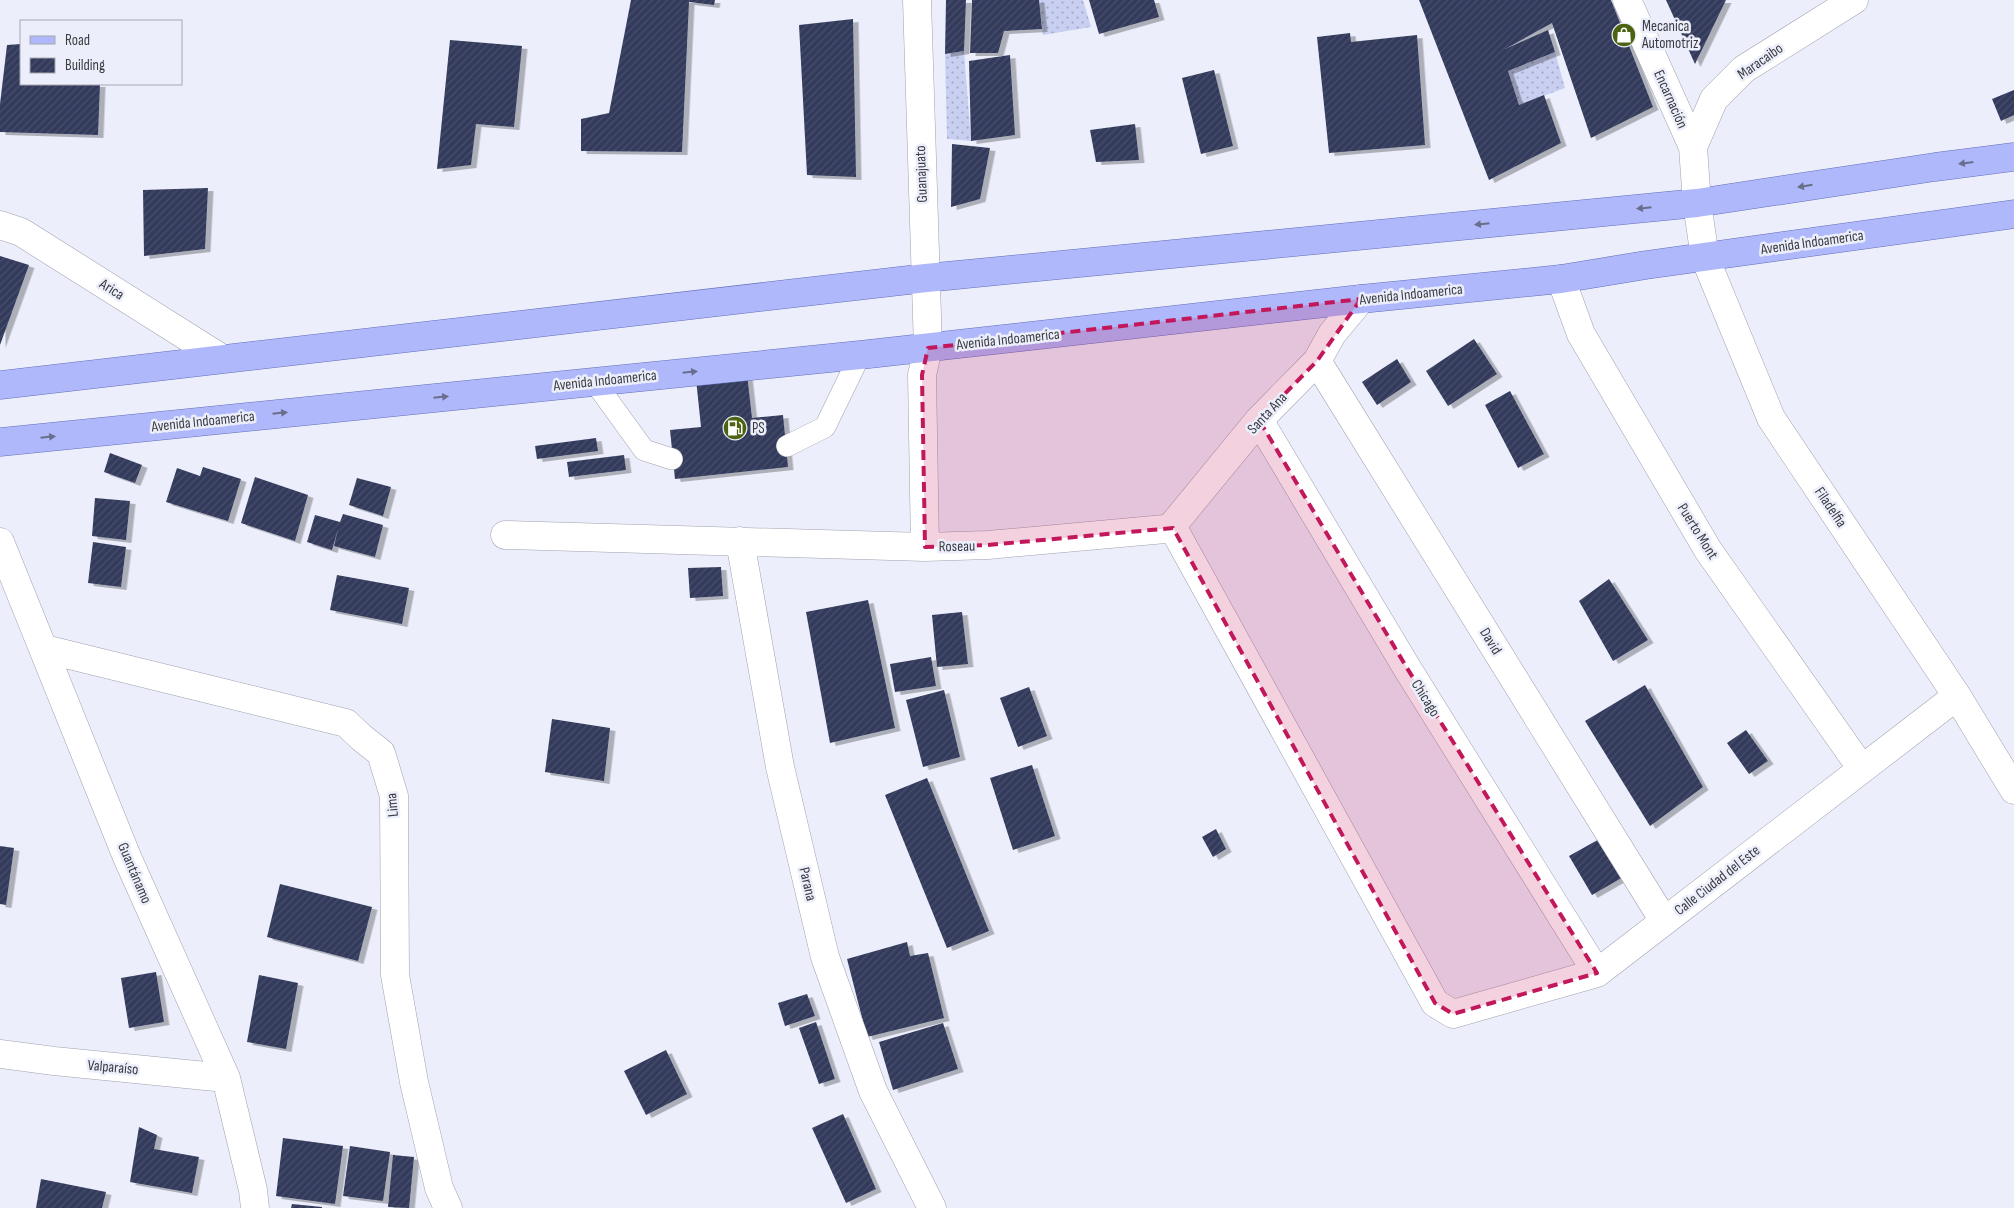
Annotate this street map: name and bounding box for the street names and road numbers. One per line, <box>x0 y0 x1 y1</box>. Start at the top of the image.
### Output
street label: Maracaibo <box>1734 39 1787 84</box>
street label: Encarnación <box>1649 67 1692 131</box>
street label: Guanajuato <box>911 145 932 203</box>
street label: Avenida Indoamerica <box>1758 226 1865 259</box>
street label: Arica <box>95 274 128 304</box>
street label: Avenida Indoamerica <box>1358 280 1464 309</box>
street label: Avenida Indoamerica <box>955 325 1061 354</box>
street label: Avenida Indoamerica <box>552 366 658 395</box>
street label: Santa Ana <box>1243 388 1292 438</box>
street label: Avenida Indoamerica <box>150 407 256 436</box>
street label: Filadelfia <box>1810 483 1851 531</box>
street label: Puerto Mont <box>1673 500 1722 563</box>
street label: Roseau <box>939 537 975 556</box>
street label: David <box>1475 624 1506 658</box>
street label: Chicago <box>1407 676 1444 720</box>
street label: Lima <box>382 792 403 818</box>
street label: Guantánamo <box>113 840 156 907</box>
street label: Calle Ciudad del Este <box>1671 841 1764 920</box>
street label: Parana <box>794 865 821 903</box>
street label: Valparaíso <box>87 1056 139 1079</box>

